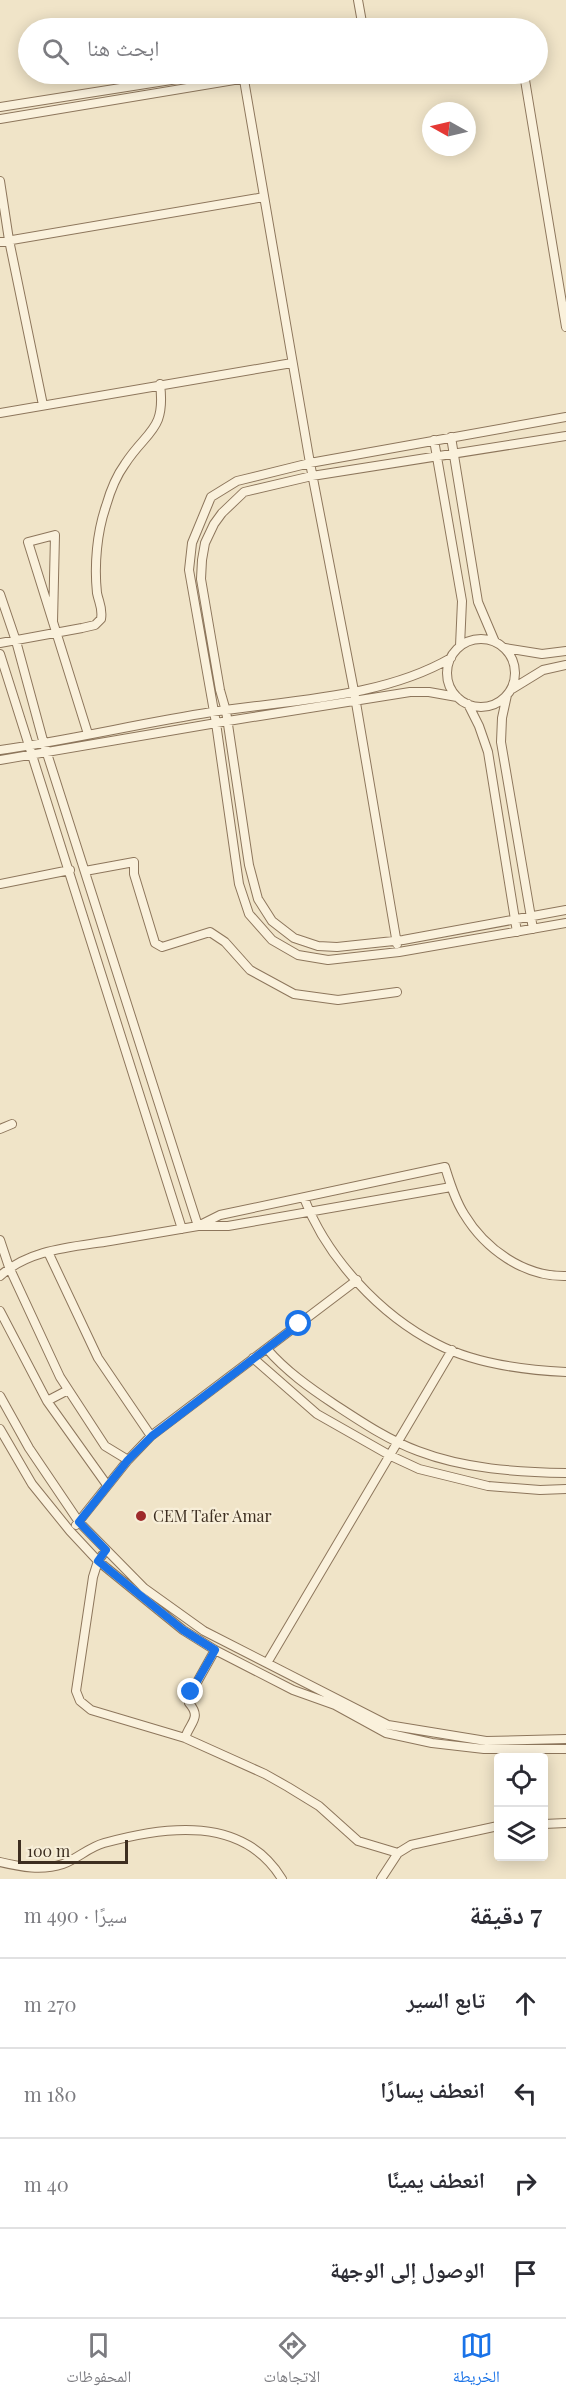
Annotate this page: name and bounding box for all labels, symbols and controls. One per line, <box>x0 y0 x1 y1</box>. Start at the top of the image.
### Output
search box <box>18 18 548 84</box>
text: ابحث هنا <box>87 32 160 62</box>
icon: search <box>39 35 72 68</box>
north arrow <box>422 102 476 156</box>
route start <box>285 1310 311 1336</box>
place label: CEM Tafer Amar <box>153 1505 272 1526</box>
marker: CEM Tafer Amar <box>134 1509 148 1523</box>
route end <box>177 1678 203 1704</box>
map controls <box>494 1753 548 1861</box>
button: locate <box>494 1753 548 1807</box>
button: layers <box>494 1807 548 1861</box>
scale bar <box>18 1837 128 1864</box>
text: 100 m <box>27 1840 70 1861</box>
text: 7 دقيقة <box>469 1896 542 1931</box>
text: سيرًا · 490 m <box>24 1901 127 1928</box>
text: تابع السير <box>406 1984 485 2014</box>
icon: ahead <box>509 1987 542 2020</box>
text: 270 m <box>24 1990 76 2017</box>
text: انعطف يسارًا <box>380 2074 485 2104</box>
icon: left <box>509 2077 542 2110</box>
text: 180 m <box>24 2080 77 2107</box>
text: انعطف يمينًا <box>387 2164 485 2194</box>
icon: right <box>509 2167 542 2200</box>
text: 40 m <box>24 2170 69 2197</box>
text: الوصول إلى الوجهة <box>330 2254 485 2284</box>
icon: arrive <box>509 2257 542 2290</box>
tab: المحفوظات <box>66 2329 131 2392</box>
tab: الاتجاهات <box>264 2329 320 2392</box>
tab: الخريطة <box>453 2329 500 2392</box>

